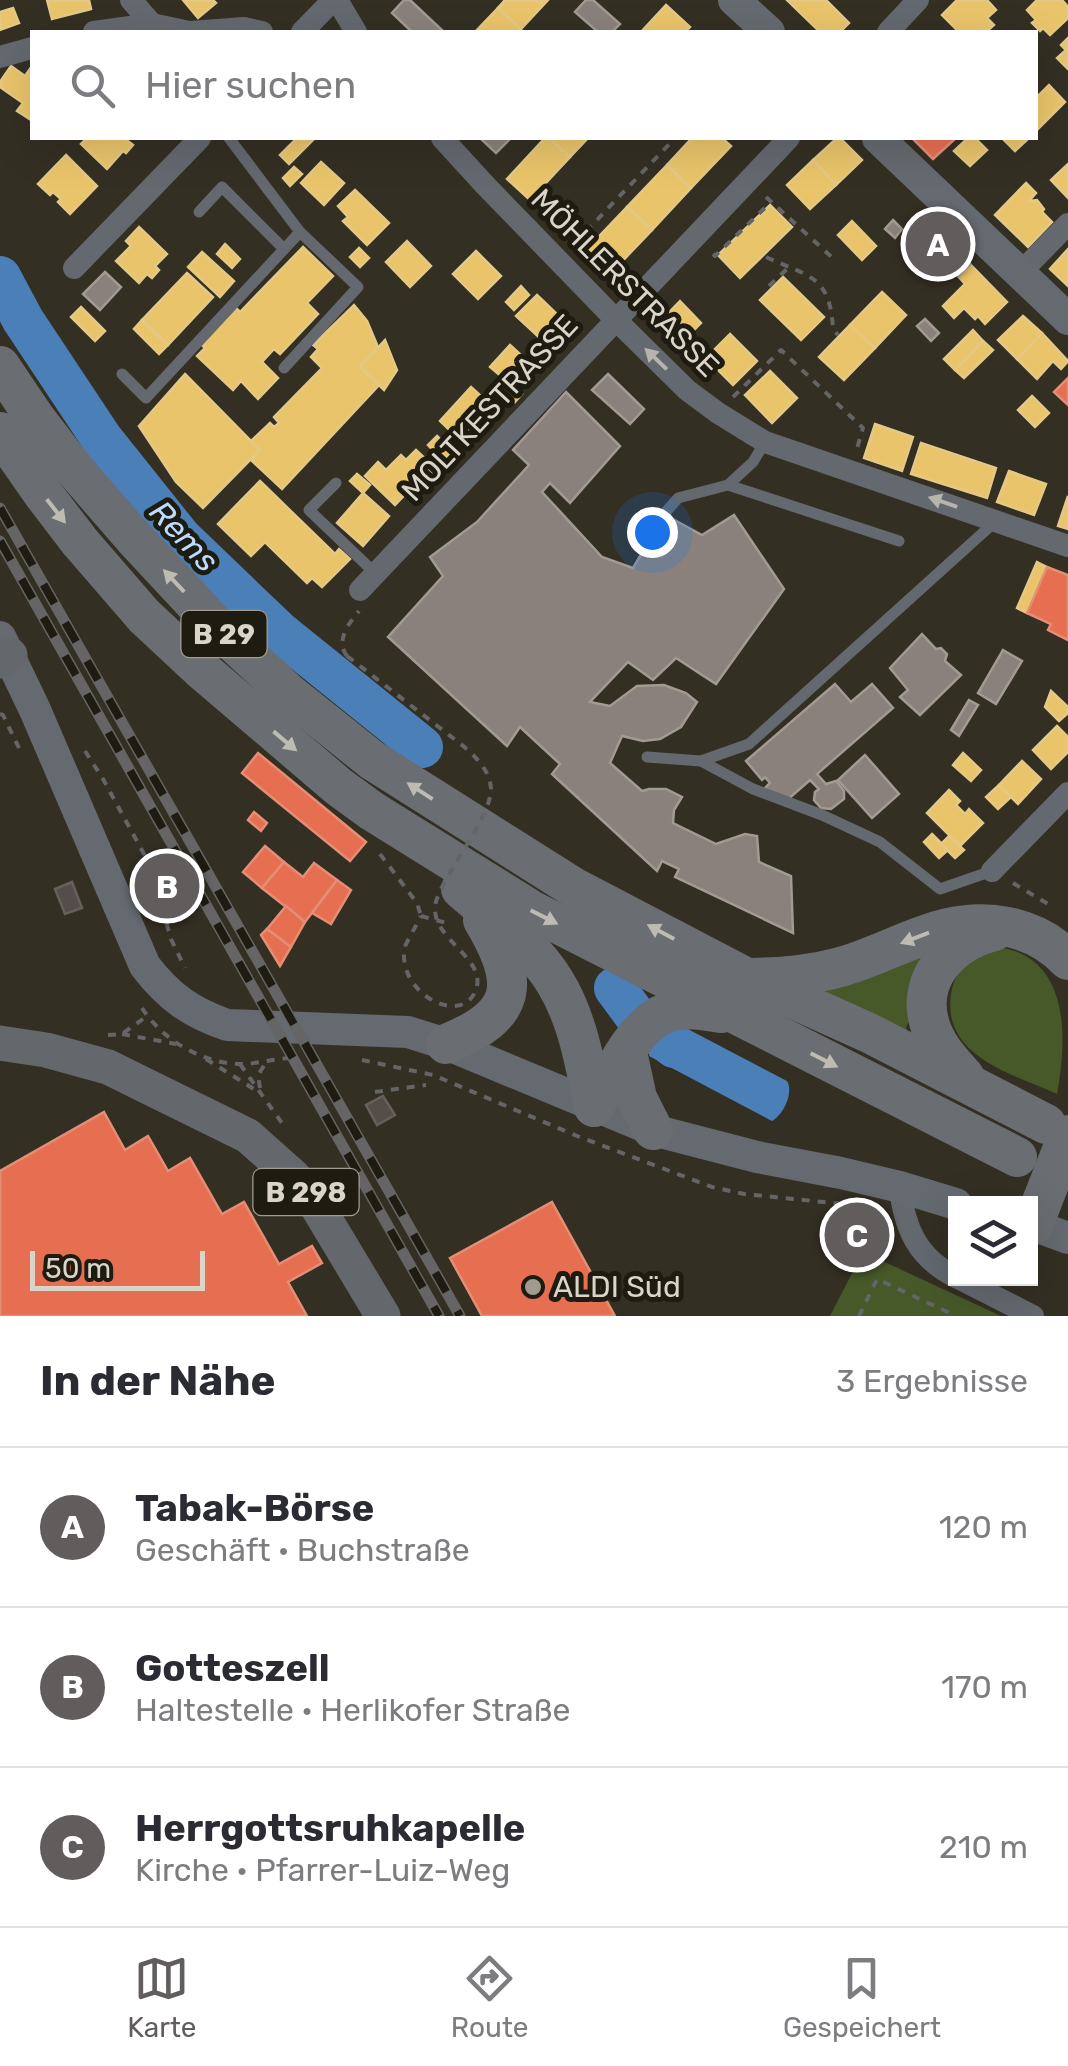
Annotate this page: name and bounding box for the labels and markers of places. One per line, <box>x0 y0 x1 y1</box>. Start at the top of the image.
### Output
pin: A <box>906 206 970 282</box>
pin: B <box>134 848 200 924</box>
pin: C <box>824 1198 890 1272</box>
place label: ALDI Süd <box>553 1269 681 1305</box>
marker: ALDI Süd <box>522 1276 544 1298</box>

